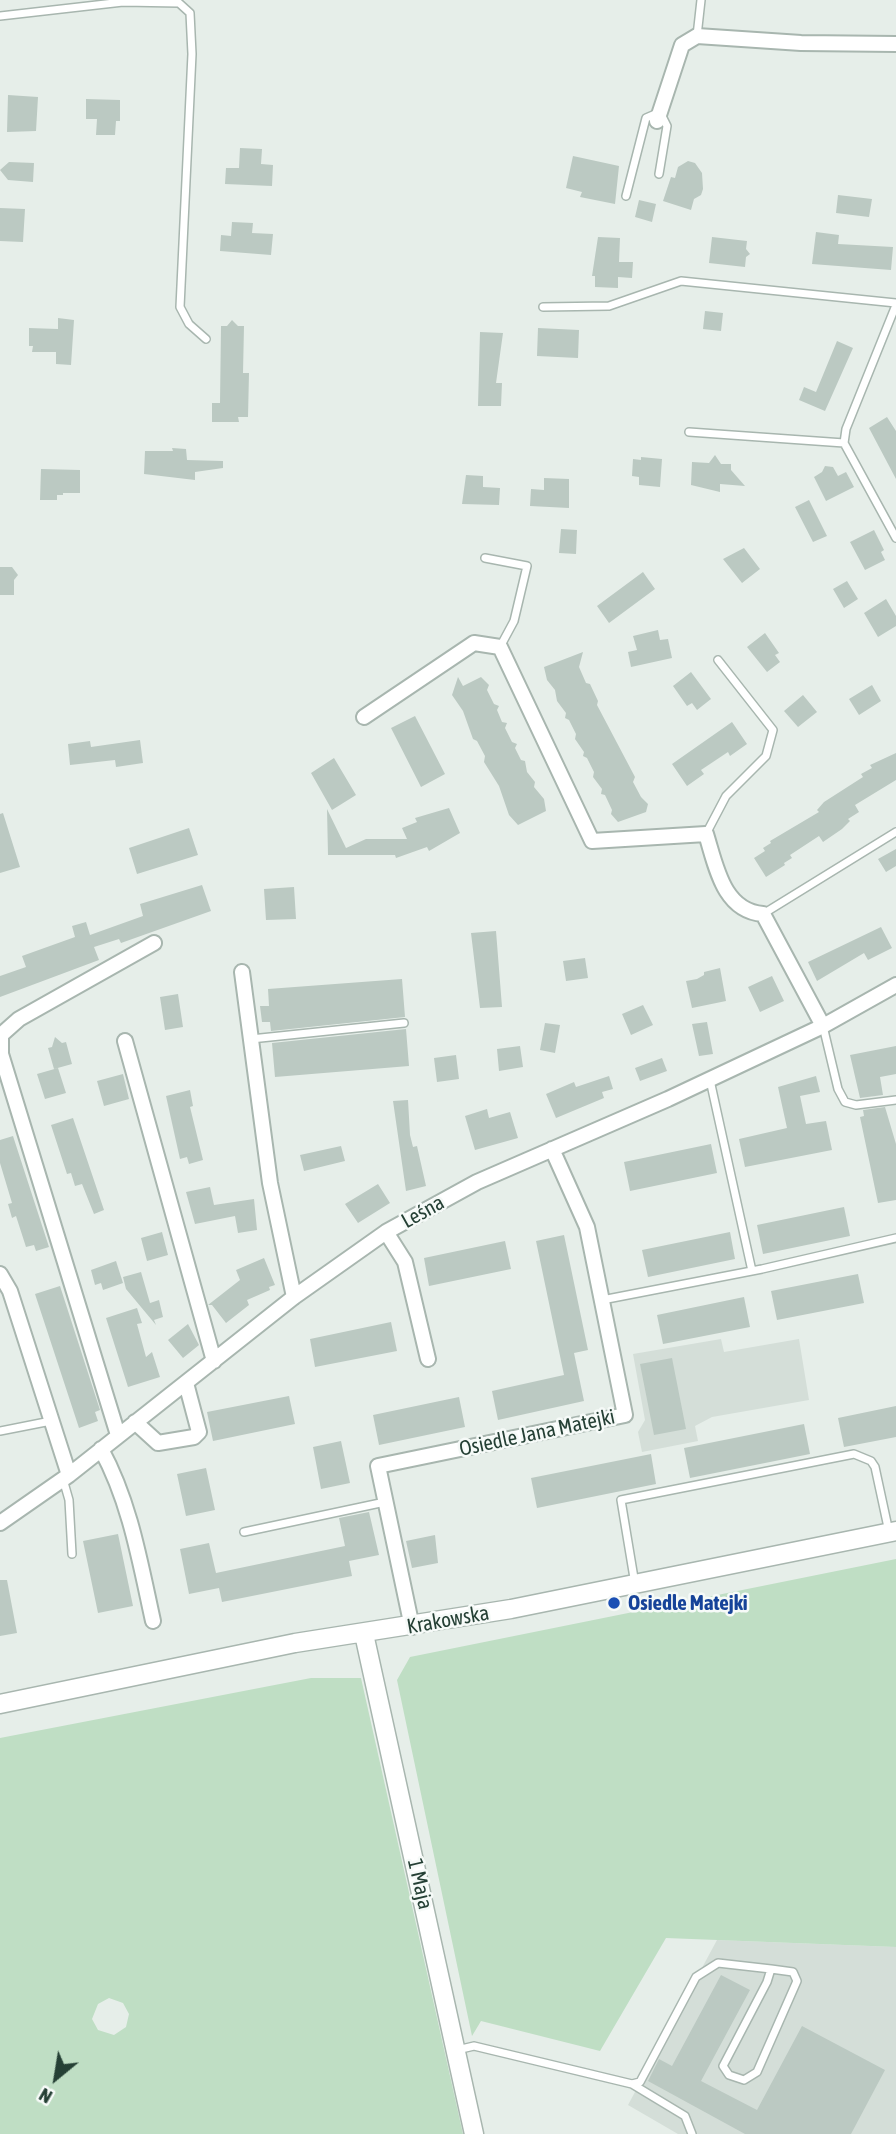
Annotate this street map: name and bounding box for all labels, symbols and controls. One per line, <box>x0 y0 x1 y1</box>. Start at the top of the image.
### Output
street label: Leśna <box>397 1190 449 1234</box>
street label: Osiedle Jana Matejki <box>457 1404 617 1462</box>
place label: Osiedle Matejki <box>628 1590 748 1616</box>
marker: Osiedle Matejki <box>606 1595 622 1611</box>
street label: Krakowska <box>405 1600 491 1640</box>
street label: 1 Maja <box>402 1856 438 1912</box>
north arrow <box>21 2043 91 2113</box>
text: N <box>35 2084 56 2109</box>

